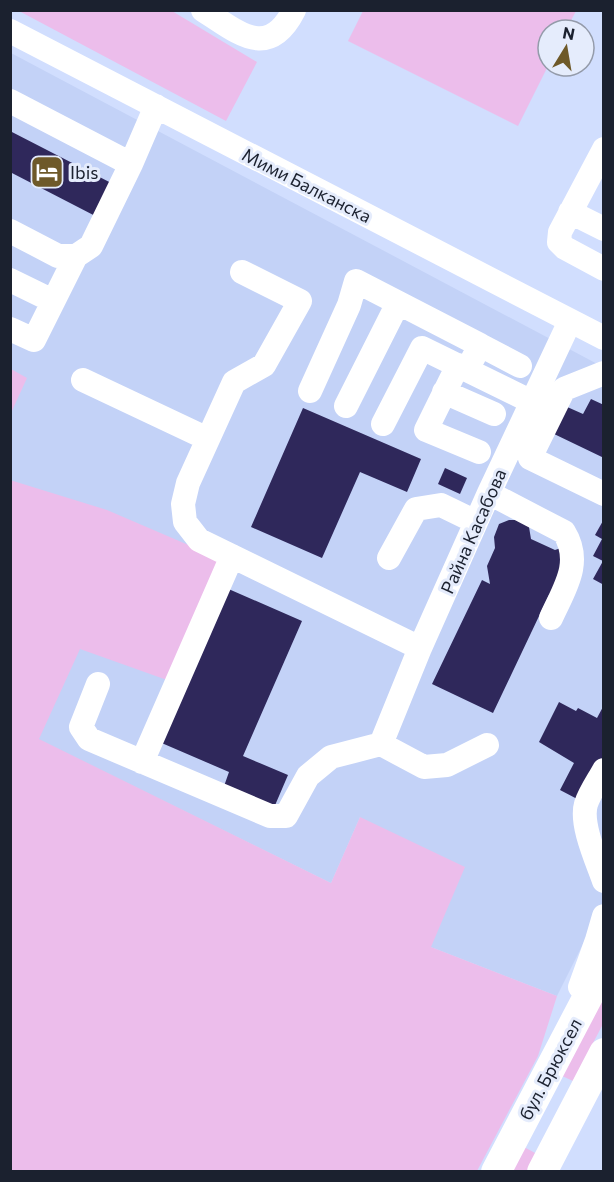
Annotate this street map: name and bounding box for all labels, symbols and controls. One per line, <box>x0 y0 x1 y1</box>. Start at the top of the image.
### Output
north arrow <box>536 18 596 78</box>
text: N <box>561 22 577 43</box>
street label: Мими Балканска <box>239 143 375 227</box>
hotel icon: Ibis <box>29 154 65 190</box>
place label: Ibis <box>70 161 99 183</box>
street label: Райна Касабова <box>436 465 510 597</box>
street label: бул. Брюксел <box>514 1014 586 1124</box>

